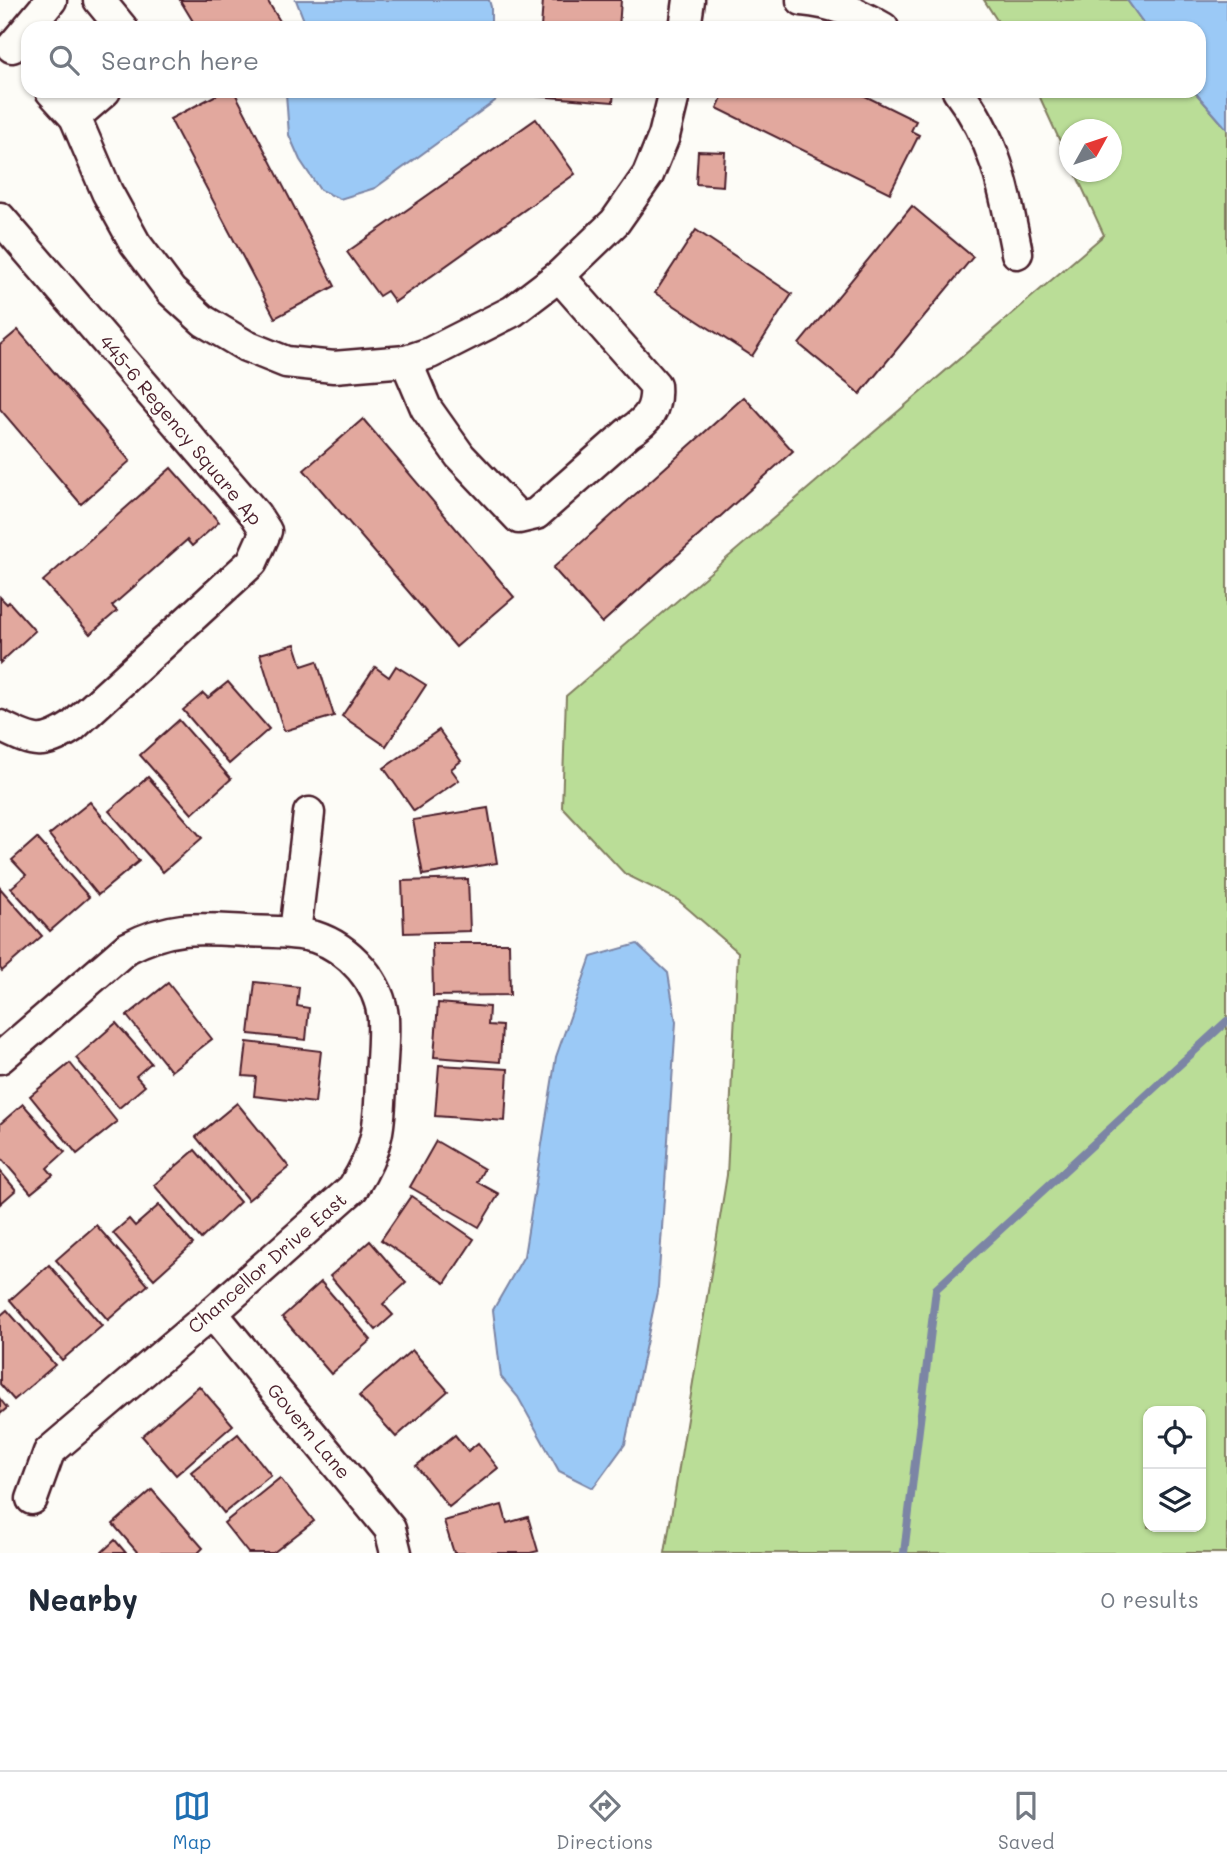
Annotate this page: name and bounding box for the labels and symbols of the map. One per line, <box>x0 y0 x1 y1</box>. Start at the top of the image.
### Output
north arrow <box>1059 119 1122 182</box>
street label: 445-6 Regency Square Ap <box>94 329 268 530</box>
street label: Chancellor Drive East <box>182 1187 351 1339</box>
street label: Govern Lane <box>262 1378 357 1484</box>

